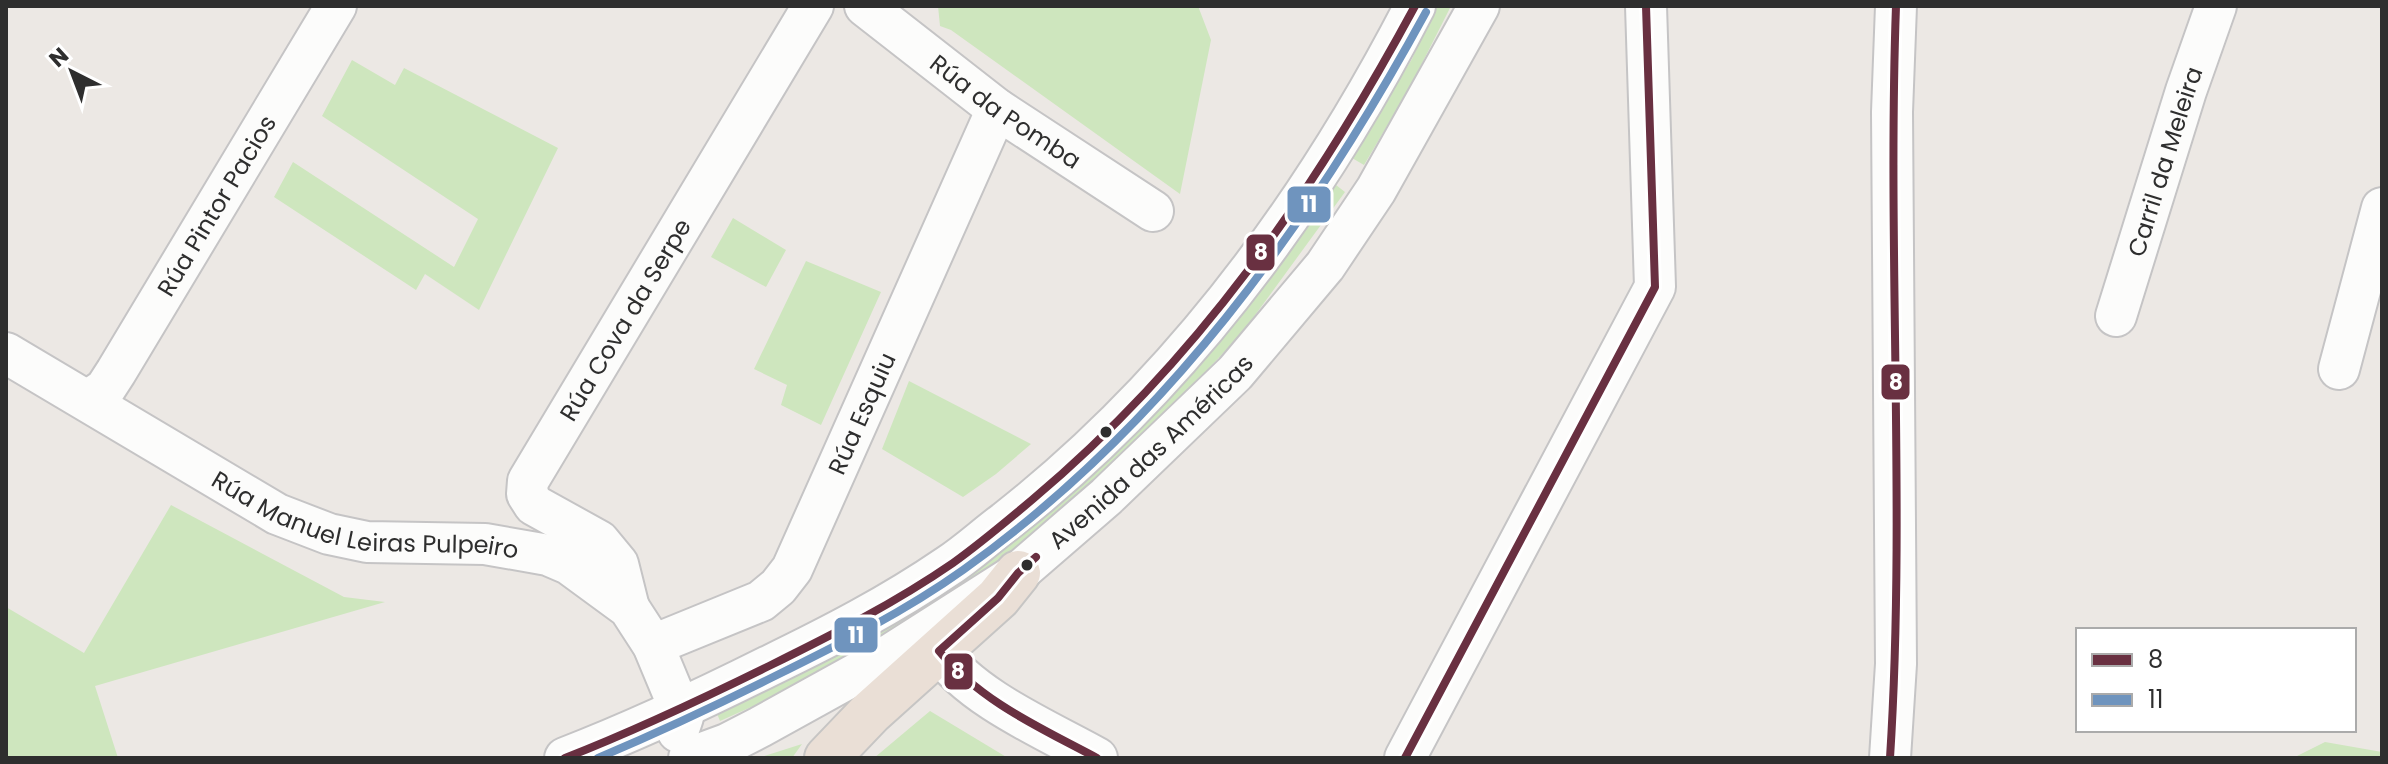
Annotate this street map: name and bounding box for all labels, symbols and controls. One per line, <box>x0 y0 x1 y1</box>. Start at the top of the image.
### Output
north arrow <box>32 32 112 112</box>
text: N <box>42 40 75 75</box>
street label: Rúa da Pomba <box>923 47 1088 176</box>
street label: Carril da Meleira <box>2119 62 2210 260</box>
street label: Rúa Pintor Pacios <box>149 109 283 302</box>
line badge: 11 <box>1286 185 1332 224</box>
text: 11 <box>1301 189 1317 220</box>
street label: Rúa Cova da Serpe <box>551 212 698 427</box>
line badge: 8 <box>1245 233 1276 272</box>
text: 8 <box>1254 237 1268 268</box>
street label: Rúa Esquiu <box>820 347 903 479</box>
street label: Avenida das Américas <box>1041 347 1260 556</box>
line badge: 8 <box>1880 363 1911 401</box>
text: 8 <box>1889 367 1903 398</box>
unlabelled marker <box>1098 424 1114 440</box>
street label: Rúa Manuel Leiras Pulpeiro <box>206 463 521 566</box>
unlabelled marker <box>1019 557 1035 573</box>
line badge: 11 <box>833 616 879 654</box>
text: 11 <box>848 620 864 651</box>
legend <box>2076 628 2356 732</box>
text: 8 <box>2148 643 2163 676</box>
line badge: 8 <box>943 652 974 691</box>
text: 8 <box>951 656 965 687</box>
text: 11 <box>2148 683 2163 716</box>

